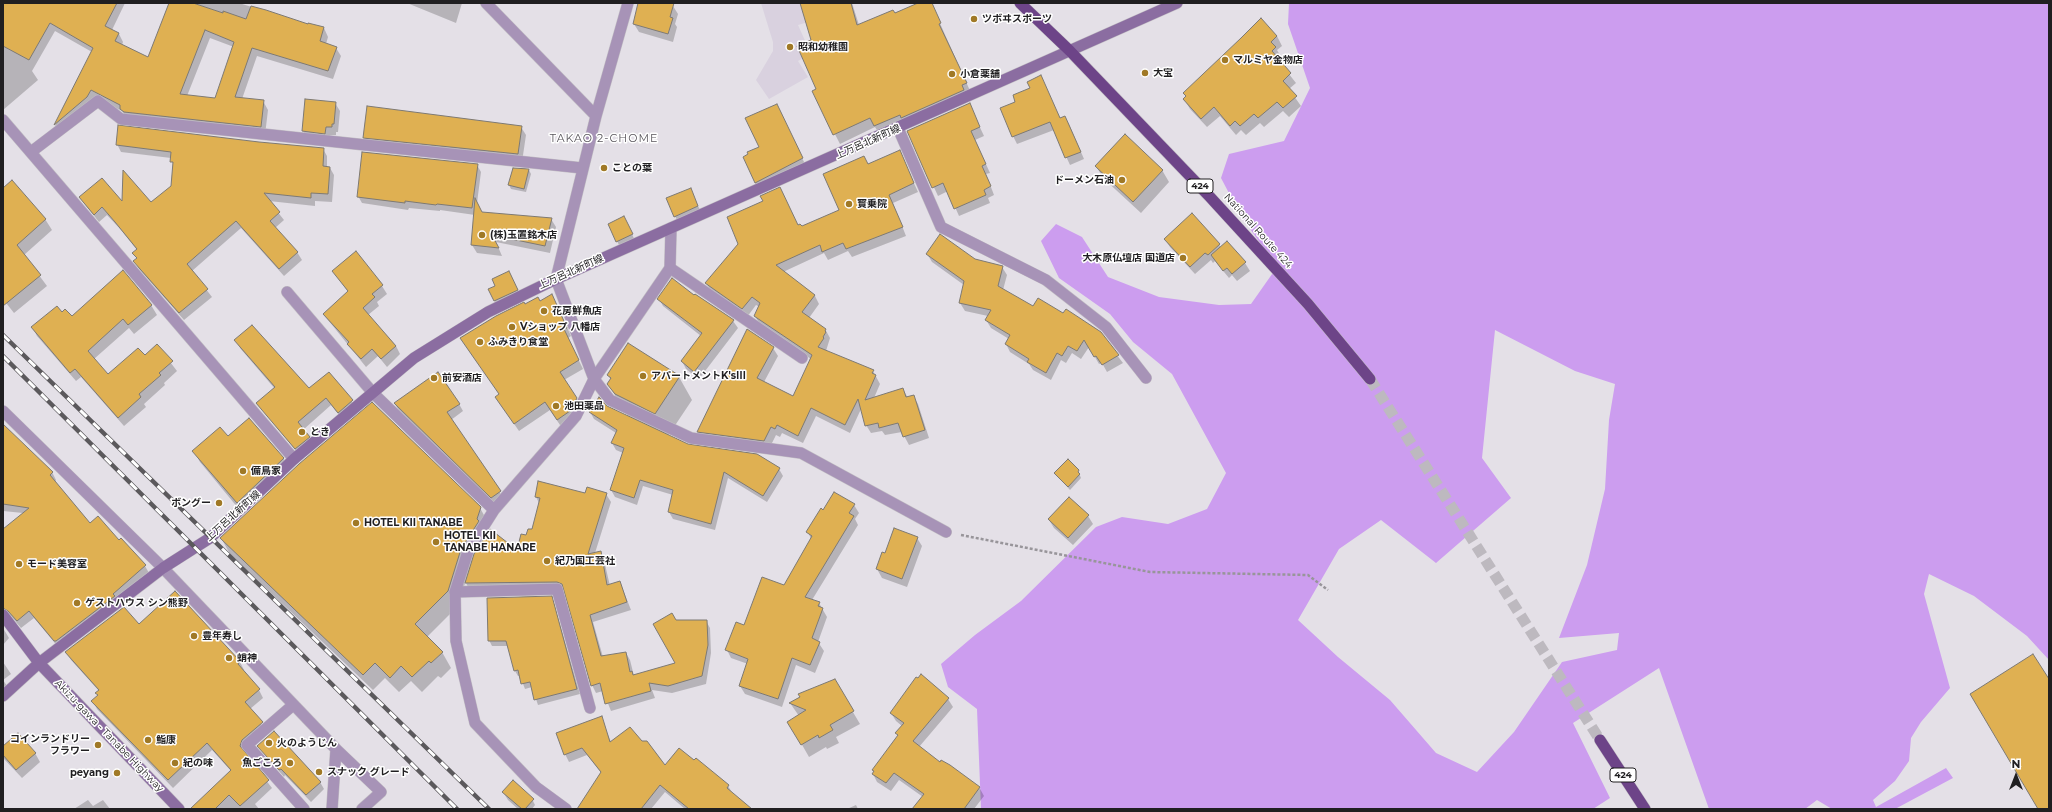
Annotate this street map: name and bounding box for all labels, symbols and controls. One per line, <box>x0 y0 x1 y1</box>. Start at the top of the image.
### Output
place label: ツボヰスポーツ <box>982 13 1052 25</box>
marker: ツボヰスポーツ <box>969 14 979 24</box>
place label: 昭和幼稚園 <box>798 41 848 53</box>
marker: 昭和幼稚園 <box>785 42 795 52</box>
place label: マルミヤ金物店 <box>1233 54 1303 66</box>
marker: マルミヤ金物店 <box>1220 55 1230 65</box>
place label: 大宝 <box>1153 67 1173 79</box>
place label: 小倉薬舗 <box>960 68 1000 80</box>
marker: 大宝 <box>1140 68 1150 78</box>
marker: 小倉薬舗 <box>947 69 957 79</box>
street label: 上万呂北新町線 <box>834 122 902 162</box>
district label: TAKAO 2-CHOME <box>550 132 658 146</box>
place label: ことの葉 <box>612 162 652 174</box>
marker: ことの葉 <box>599 163 609 173</box>
place label: ドーメン石油 <box>1054 174 1114 186</box>
marker: ドーメン石油 <box>1117 175 1127 185</box>
road number: 424 <box>1187 179 1213 193</box>
street label: National Route 424 <box>1221 191 1295 271</box>
place label: 寳乗院 <box>857 198 887 210</box>
marker: 寳乗院 <box>844 199 854 209</box>
place label: (株)玉置銘木店 <box>490 229 557 241</box>
marker: (株)玉置銘木店 <box>477 230 487 240</box>
street label: 上万呂北新町線 <box>537 252 605 292</box>
place label: 大木原仏壇店 国道店 <box>1082 252 1175 264</box>
marker: 大木原仏壇店 国道店 <box>1178 253 1188 263</box>
place label: 花房鮮魚店 <box>552 305 602 317</box>
marker: 花房鮮魚店 <box>539 306 549 316</box>
place label: Vショップ 八幡店 <box>520 321 600 333</box>
marker: Vショップ 八幡店 <box>507 322 517 332</box>
place label: ふみきり食堂 <box>488 336 548 348</box>
marker: ふみきり食堂 <box>475 337 485 347</box>
place label: アパートメントK'sⅢ <box>651 370 746 382</box>
marker: アパートメントK'sⅢ <box>638 371 648 381</box>
place label: 前安酒店 <box>442 372 482 384</box>
marker: 前安酒店 <box>429 373 439 383</box>
place label: 池田薬品 <box>564 400 604 412</box>
marker: 池田薬品 <box>551 401 561 411</box>
place label: とき <box>310 426 330 438</box>
marker: とき <box>297 427 307 437</box>
place label: 備鳥家 <box>251 465 281 477</box>
marker: 備鳥家 <box>238 466 248 476</box>
street label: 上万呂北新町線 <box>203 488 263 544</box>
place label: ボングー <box>171 497 211 509</box>
marker: ボングー <box>214 498 224 508</box>
place label: HOTEL KII TANABE <box>364 517 463 529</box>
marker: HOTEL KII TANABE <box>351 518 361 528</box>
place label: HOTEL KII TANABE HANARE <box>444 530 536 554</box>
marker: HOTEL KII TANABE HANARE <box>431 537 441 547</box>
place label: 紀乃国工芸社 <box>555 555 615 567</box>
marker: 紀乃国工芸社 <box>542 556 552 566</box>
place label: モード美容室 <box>27 558 87 570</box>
marker: モード美容室 <box>14 559 24 569</box>
place label: ゲストハウス シン熊野 <box>85 597 188 609</box>
marker: ゲストハウス シン熊野 <box>72 598 82 608</box>
place label: 豊年寿し <box>202 630 242 642</box>
marker: 豊年寿し <box>189 631 199 641</box>
place label: 蛸神 <box>237 652 257 664</box>
marker: 蛸神 <box>224 653 234 663</box>
street label: Akizu-gawa - Tanabe Highway <box>52 677 166 795</box>
place label: コインランドリー フラワー <box>10 733 90 756</box>
place label: 鮨康 <box>156 734 176 746</box>
marker: 鮨康 <box>143 735 153 745</box>
place label: 火のようじん <box>277 737 337 749</box>
marker: 火のようじん <box>264 738 274 748</box>
marker: コインランドリー フラワー <box>93 740 103 750</box>
north arrow <box>1996 756 2036 796</box>
place label: 紀の味 <box>183 757 213 769</box>
place label: 魚ごころ <box>242 757 282 769</box>
text: N <box>2012 757 2020 771</box>
marker: 紀の味 <box>170 758 180 768</box>
marker: 魚ごころ <box>285 758 295 768</box>
place label: スナック グレード <box>327 766 410 778</box>
place label: peyang <box>70 767 109 779</box>
marker: スナック グレード <box>314 767 324 777</box>
marker: peyang <box>112 768 122 778</box>
road number: 424 <box>1610 768 1636 782</box>

